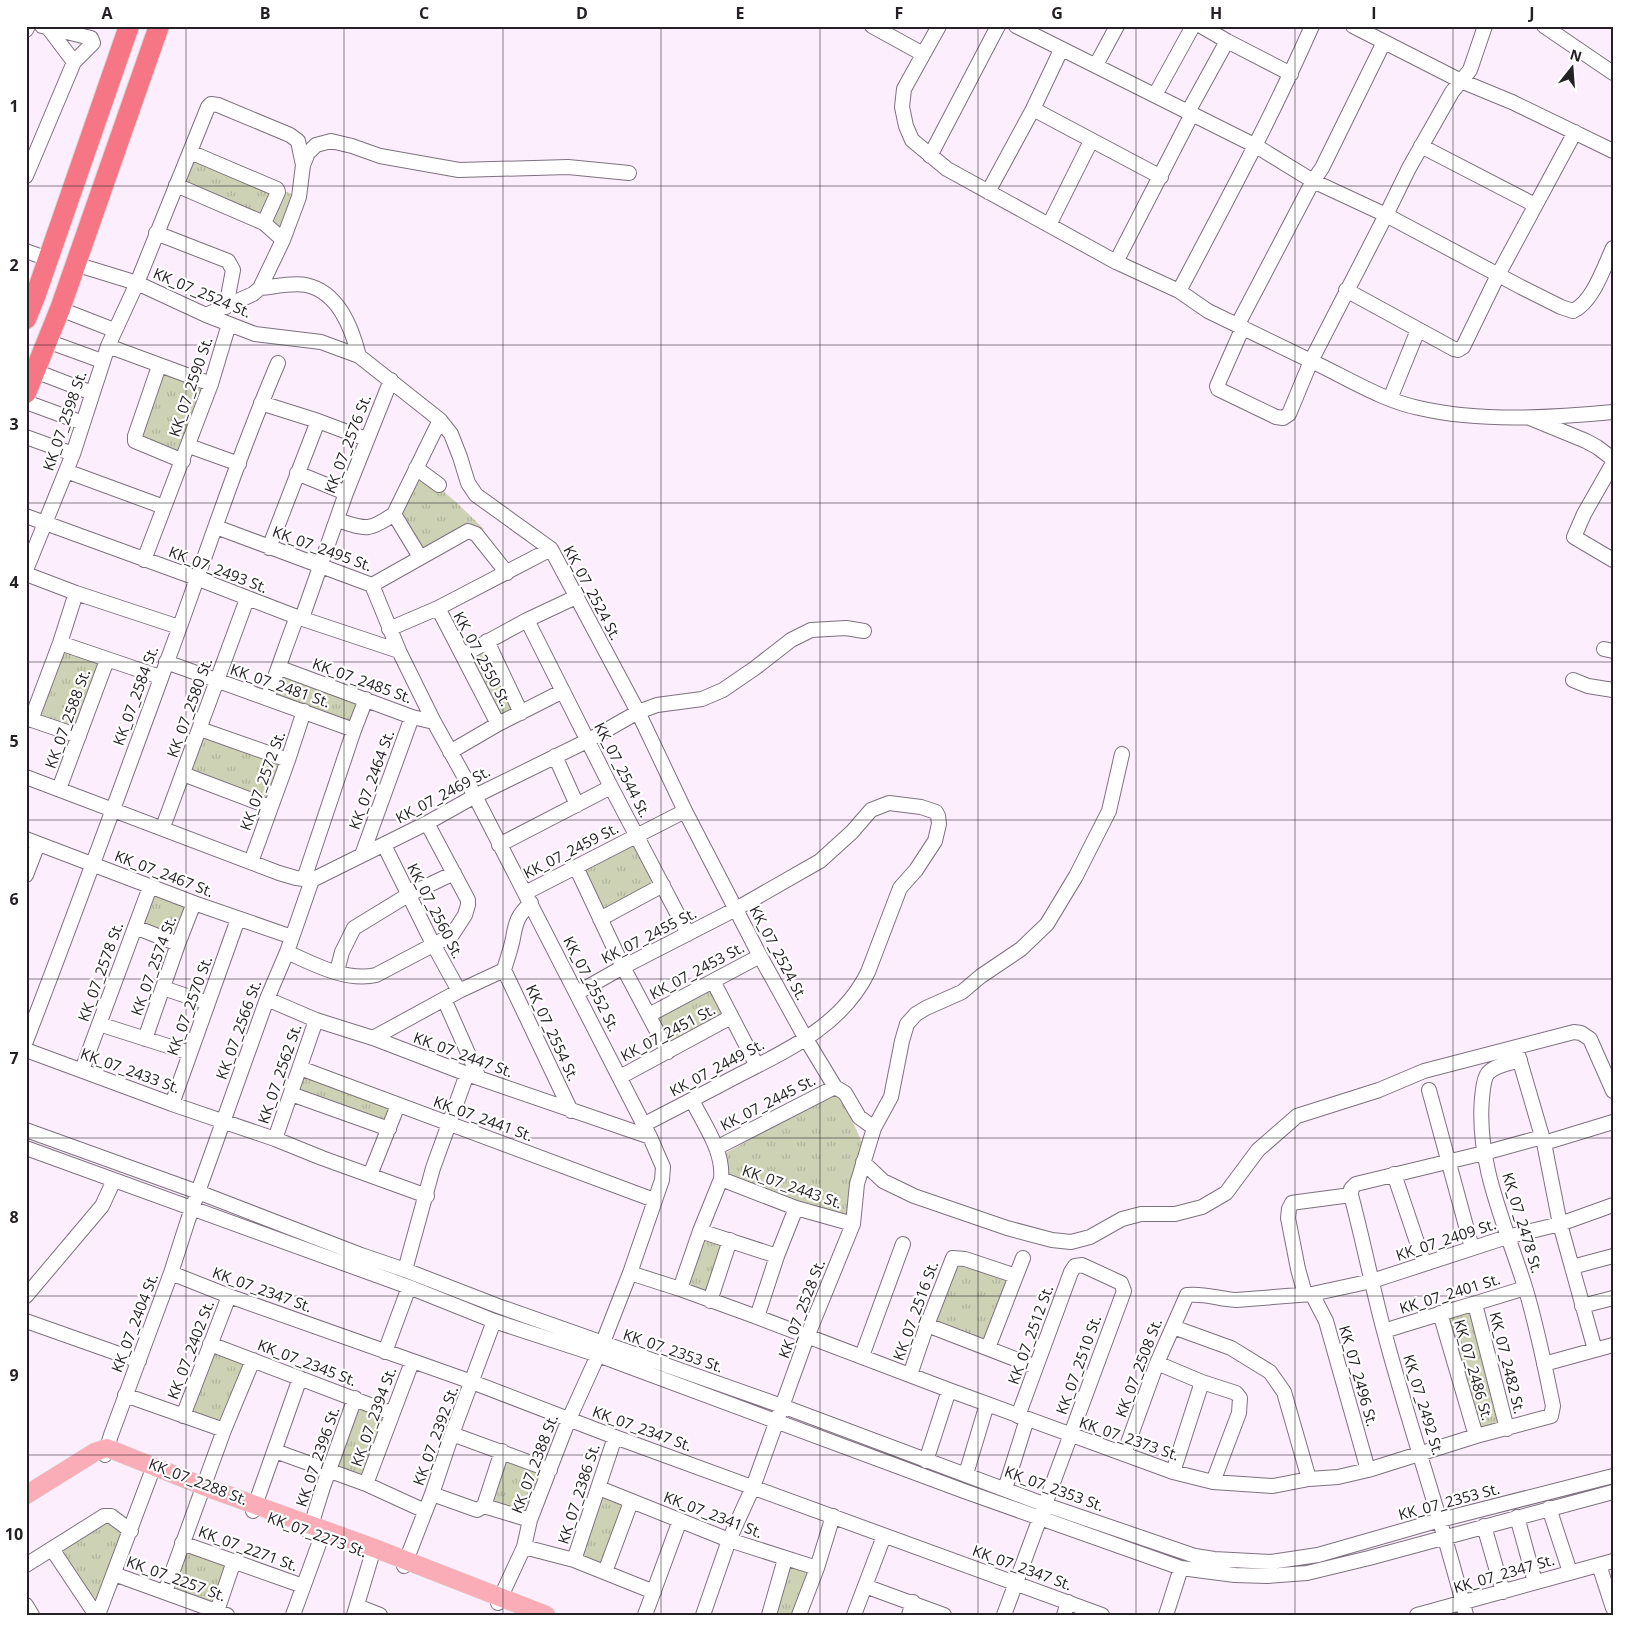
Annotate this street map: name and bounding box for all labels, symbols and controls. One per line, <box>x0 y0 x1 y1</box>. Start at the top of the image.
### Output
text: A <box>101 2 113 24</box>
text: B <box>260 2 270 24</box>
text: C <box>419 2 429 24</box>
text: D <box>576 2 588 24</box>
text: E <box>736 2 745 24</box>
text: F <box>895 2 903 24</box>
text: G <box>1051 2 1063 24</box>
text: H <box>1210 2 1222 24</box>
text: I <box>1371 2 1377 24</box>
text: J <box>1527 2 1535 24</box>
north arrow <box>1546 42 1596 92</box>
text: N <box>1568 44 1584 66</box>
text: 1 <box>9 95 19 117</box>
text: 2 <box>9 254 19 276</box>
street label: KK_07_2524 St. <box>150 262 254 322</box>
street label: KK_07_2590 St. <box>164 334 217 439</box>
street label: KK_07_2598 St. <box>38 368 91 473</box>
street label: KK_07_2576 St. <box>319 391 375 496</box>
text: 3 <box>9 413 19 435</box>
street label: KK_07_2495 St. <box>270 521 375 575</box>
street label: KK_07_2493 St. <box>166 541 271 597</box>
street label: KK_07_2524 St. <box>560 542 626 643</box>
text: 4 <box>9 571 19 593</box>
street label: KK_07_2550 St. <box>450 608 516 709</box>
street label: KK_07_2584 St. <box>108 643 162 748</box>
street label: KK_07_2485 St. <box>310 653 415 707</box>
street label: KK_07_2580 St. <box>162 655 216 760</box>
street label: KK_07_2481 St. <box>228 659 333 712</box>
street label: KK_07_2588 St. <box>40 666 94 771</box>
street label: KK_07_2544 St. <box>590 718 655 821</box>
street label: KK_07_2464 St. <box>344 727 398 832</box>
street label: KK_07_2572 St. <box>235 728 289 833</box>
text: 5 <box>9 730 19 752</box>
street label: KK_07_2469 St. <box>392 761 493 827</box>
street label: KK_07_2459 St. <box>519 818 622 883</box>
street label: KK_07_2467 St. <box>112 845 217 901</box>
street label: KK_07_2560 St. <box>403 859 468 962</box>
text: 6 <box>9 888 19 910</box>
street label: KK_07_2524 St. <box>746 902 812 1003</box>
street label: KK_07_2455 St. <box>597 903 700 968</box>
street label: KK_07_2574 St. <box>126 913 180 1018</box>
street label: KK_07_2578 St. <box>73 919 127 1024</box>
street label: KK_07_2552 St. <box>559 932 624 1035</box>
street label: KK_07_2453 St. <box>646 937 747 1003</box>
street label: KK_07_2570 St. <box>162 953 216 1058</box>
street label: KK_07_2566 St. <box>211 977 265 1082</box>
street label: KK_07_2554 St. <box>522 981 584 1084</box>
street label: KK_07_2451 St. <box>617 999 718 1065</box>
street label: KK_07_2562 St. <box>253 1021 306 1126</box>
street label: KK_07_2447 St. <box>411 1027 516 1081</box>
street label: KK_07_2449 St. <box>666 1034 767 1100</box>
street label: KK_07_2433 St. <box>78 1043 183 1097</box>
text: 7 <box>9 1047 19 1069</box>
street label: KK_07_2445 St. <box>716 1070 819 1135</box>
street label: KK_07_2441 St. <box>431 1091 536 1145</box>
street label: KK_07_2443 St. <box>740 1160 845 1213</box>
street label: KK_07_2478 St. <box>1498 1170 1548 1276</box>
text: 8 <box>9 1206 19 1228</box>
street label: KK_07_2409 St. <box>1393 1213 1498 1265</box>
street label: KK_07_2528 St. <box>773 1256 829 1361</box>
street label: KK_07_2516 St. <box>888 1258 942 1363</box>
street label: KK_07_2347 St. <box>210 1262 315 1316</box>
street label: KK_07_2401 St. <box>1397 1268 1503 1318</box>
street label: KK_07_2404 St. <box>106 1270 162 1375</box>
street label: KK_07_2512 St. <box>1003 1282 1057 1387</box>
street label: KK_07_2402 St. <box>162 1297 218 1402</box>
street label: KK_07_2482 St. <box>1486 1310 1530 1416</box>
street label: KK_07_2510 St. <box>1051 1312 1105 1417</box>
street label: KK_07_2508 St. <box>1110 1315 1166 1420</box>
street label: KK_07_2486 St. <box>1450 1317 1498 1423</box>
street label: KK_07_2496 St. <box>1335 1323 1383 1429</box>
street label: KK_07_2353 St. <box>621 1324 726 1377</box>
street label: KK_07_2345 St. <box>255 1334 360 1390</box>
street label: KK_07_2492 St. <box>1399 1352 1449 1458</box>
text: 9 <box>9 1364 19 1386</box>
street label: KK_07_2394 St. <box>346 1364 400 1469</box>
street label: KK_07_2392 St. <box>408 1383 462 1488</box>
street label: KK_07_2347 St. <box>590 1401 695 1455</box>
street label: KK_07_2396 St. <box>291 1404 344 1509</box>
street label: KK_07_2388 St. <box>506 1411 562 1516</box>
street label: KK_07_2373 St. <box>1077 1412 1182 1465</box>
street label: KK_07_2386 St. <box>552 1441 604 1546</box>
street label: KK_07_2288 St. <box>146 1453 251 1509</box>
street label: KK_07_2353 St. <box>1002 1461 1107 1515</box>
street label: KK_07_2353 St. <box>1396 1478 1502 1524</box>
street label: KK_07_2341 St. <box>661 1486 766 1542</box>
street label: KK_07_2273 St. <box>265 1507 370 1561</box>
street label: KK_07_2271 St. <box>196 1521 301 1575</box>
text: 10 <box>5 1523 23 1545</box>
street label: KK_07_2347 St. <box>970 1540 1075 1594</box>
street label: KK_07_2347 St. <box>1451 1549 1557 1597</box>
street label: KK_07_2257 St. <box>124 1551 229 1605</box>

